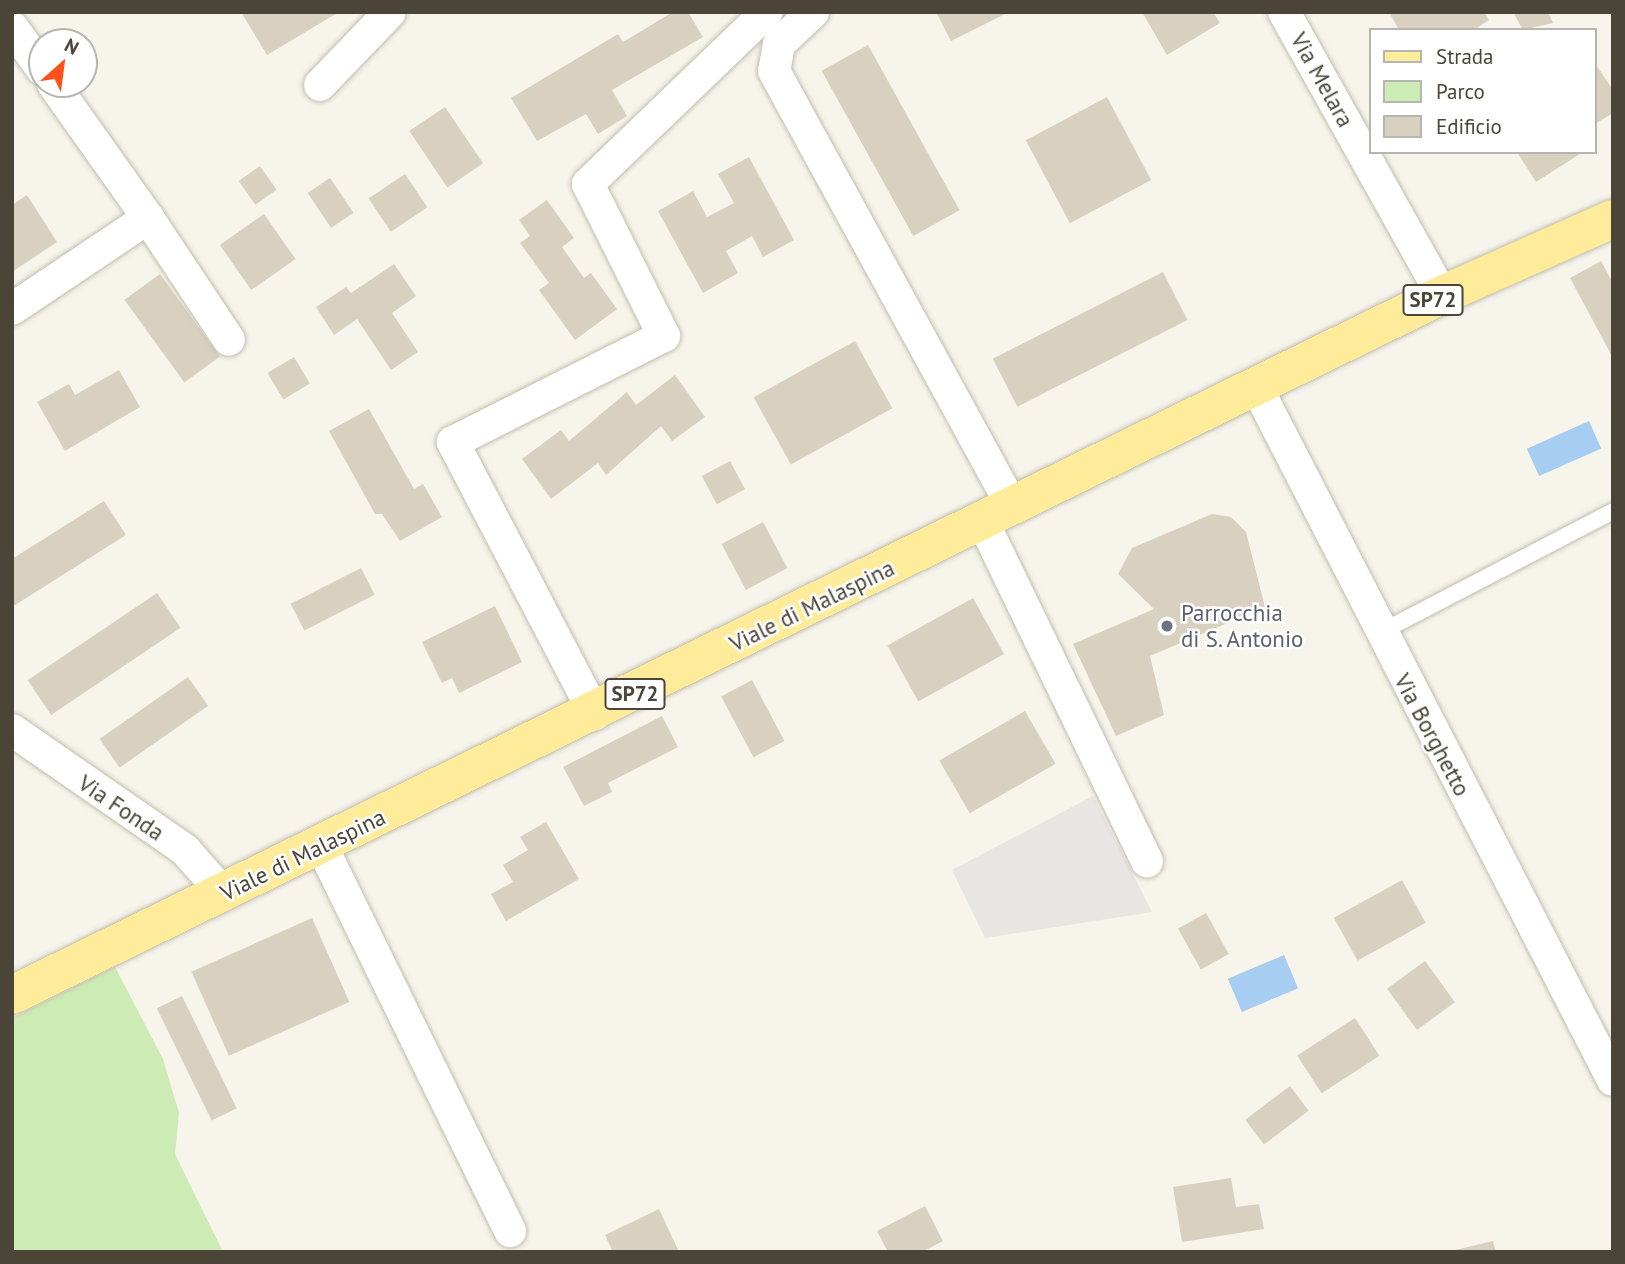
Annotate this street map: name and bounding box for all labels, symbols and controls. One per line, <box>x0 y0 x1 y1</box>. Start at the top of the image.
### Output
north arrow <box>28 28 98 98</box>
street label: Via Melara <box>1285 28 1359 132</box>
legend <box>1370 28 1597 154</box>
text: N <box>61 33 83 60</box>
text: Strada <box>1436 43 1494 70</box>
text: Parco <box>1436 78 1485 105</box>
text: Edificio <box>1436 113 1502 140</box>
road number: SP72 <box>1402 282 1464 318</box>
street label: Viale di Malaspina <box>725 554 899 658</box>
place label: Parrocchia di S. Antonio <box>1181 599 1306 653</box>
marker: Parrocchia di S. Antonio <box>1159 618 1175 634</box>
street label: Via Borghetto <box>1388 669 1476 801</box>
road number: SP72 <box>604 676 666 712</box>
street label: Via Fonda <box>73 769 169 847</box>
street label: Viale di Malaspina <box>216 803 390 907</box>

